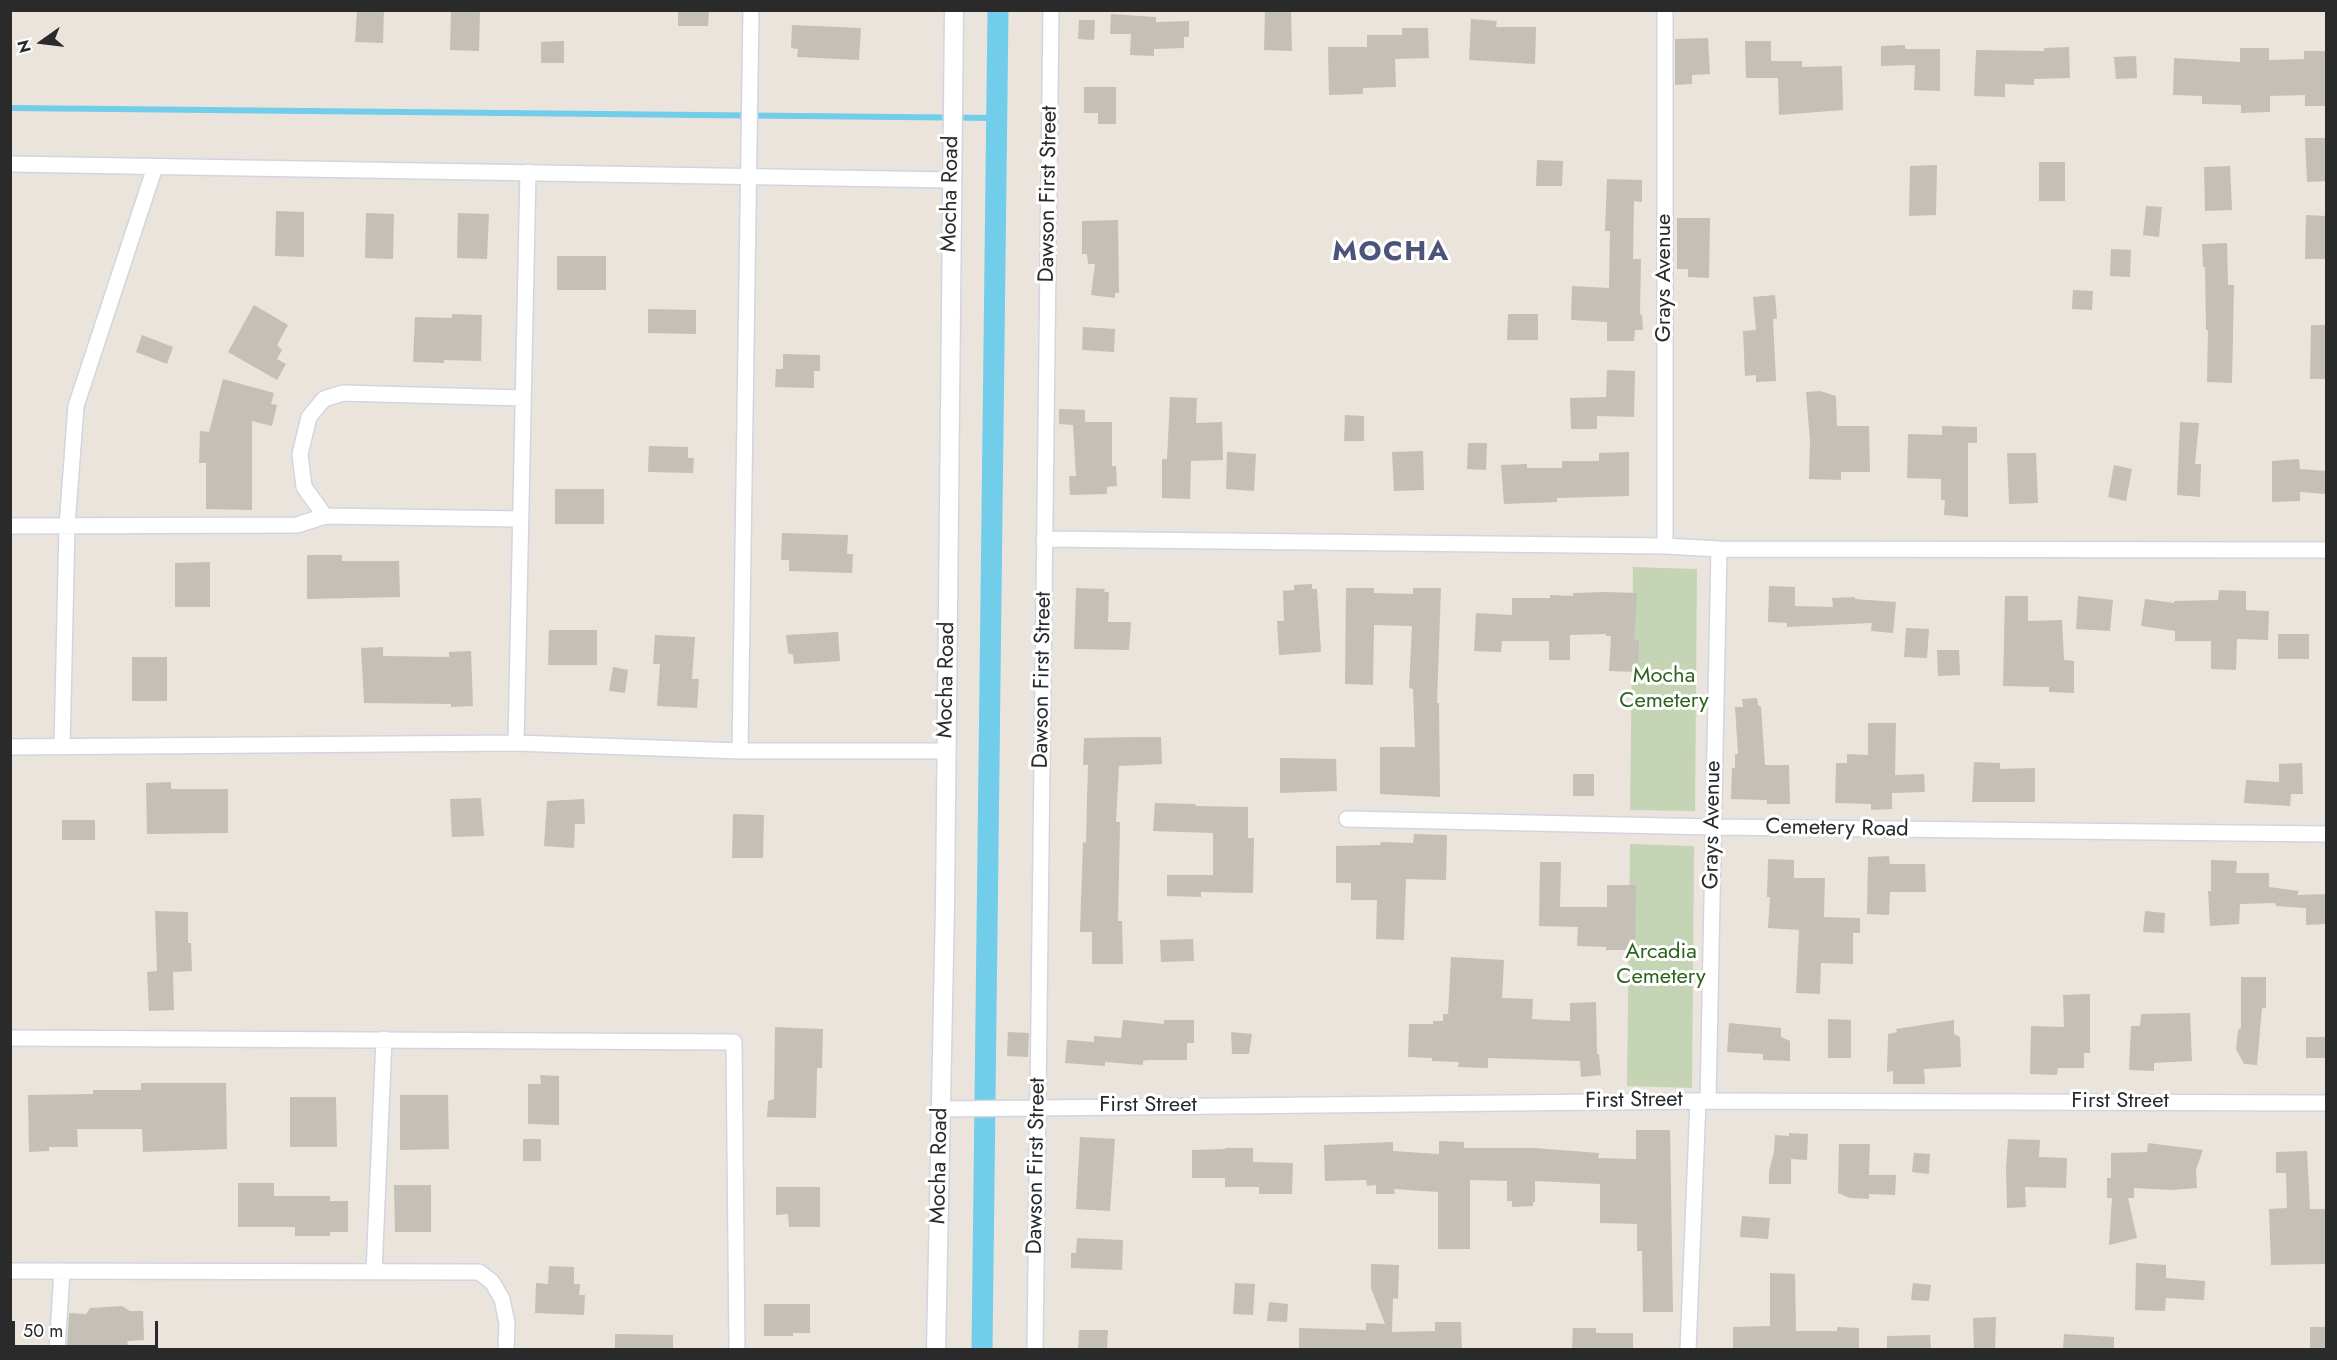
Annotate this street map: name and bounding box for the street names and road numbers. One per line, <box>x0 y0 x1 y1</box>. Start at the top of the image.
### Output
street label: Dawson First Street <box>1034 105 1064 283</box>
street label: Mocha Road <box>937 136 965 252</box>
street label: Grays Avenue <box>1652 214 1678 342</box>
street label: Dawson First Street <box>1028 591 1058 769</box>
street label: Mocha Road <box>933 622 961 738</box>
street label: Grays Avenue <box>1699 760 1727 890</box>
street label: Cemetery Road <box>1765 815 1909 843</box>
street label: Dawson First Street <box>1022 1077 1052 1255</box>
street label: First Street <box>1585 1087 1683 1115</box>
street label: First Street <box>2071 1089 2169 1115</box>
street label: First Street <box>1099 1093 1197 1119</box>
street label: Mocha Road <box>926 1108 954 1224</box>

